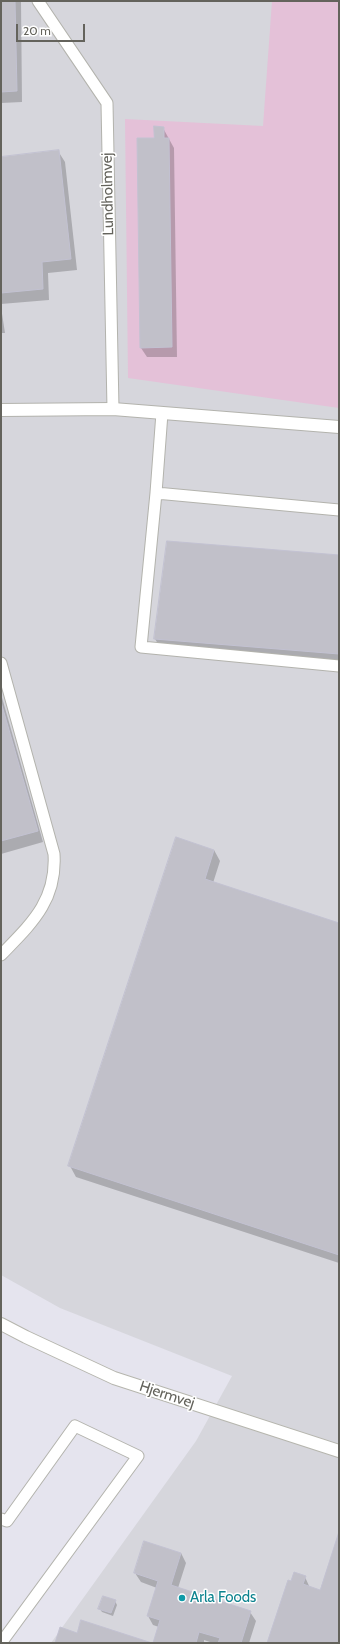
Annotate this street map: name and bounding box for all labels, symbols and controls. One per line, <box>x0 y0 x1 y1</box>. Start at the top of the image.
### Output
scale bar <box>18 16 87 42</box>
text: 20 m <box>23 23 51 38</box>
street label: Lundholmvej <box>98 152 118 236</box>
street label: Hjermvej <box>137 1378 197 1412</box>
place label: Arla Foods <box>190 1589 256 1607</box>
marker: Arla Foods <box>177 1593 187 1603</box>

